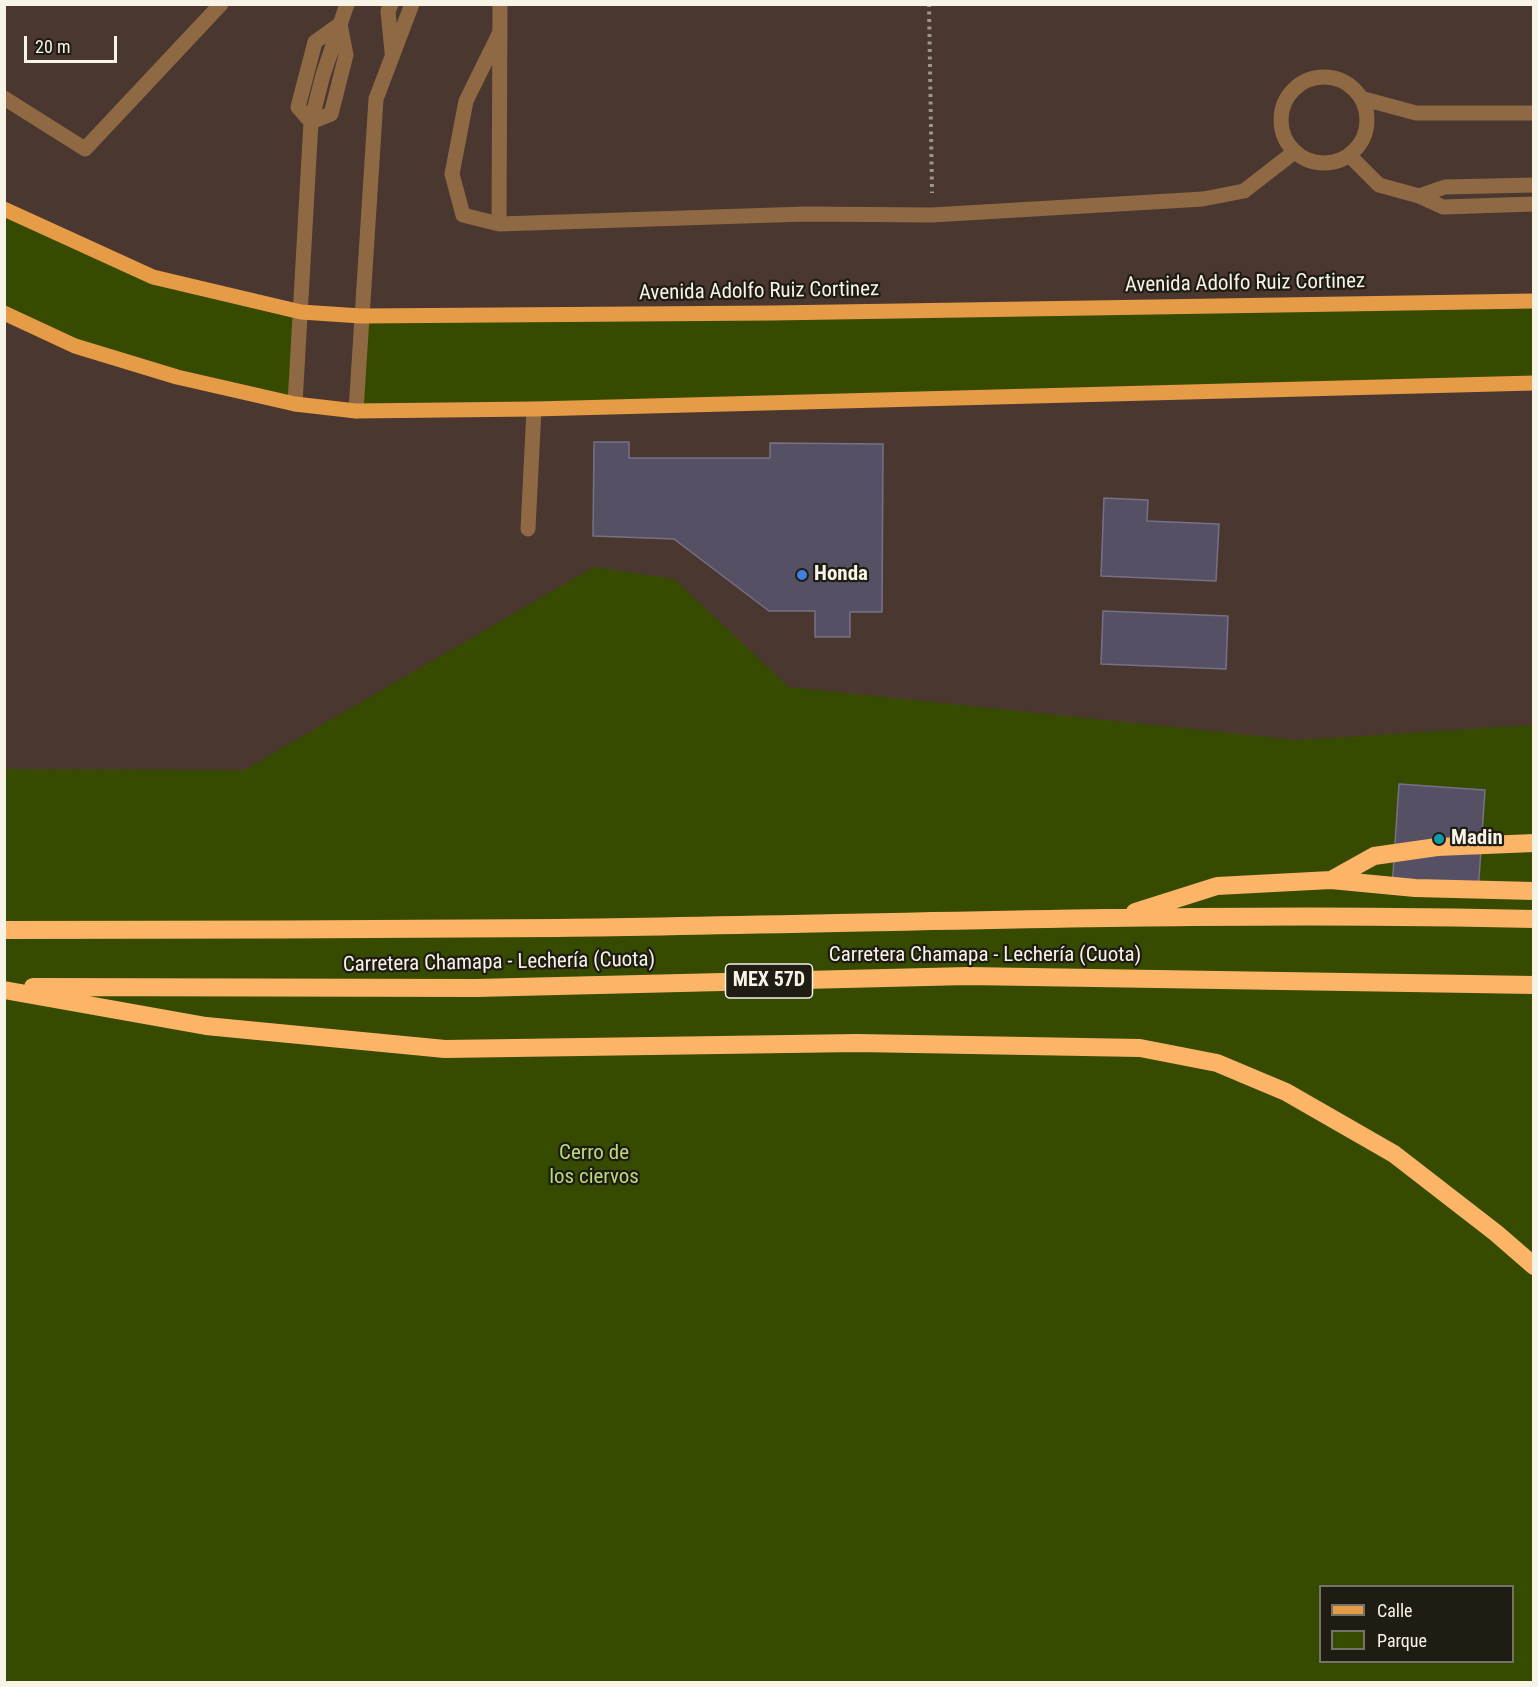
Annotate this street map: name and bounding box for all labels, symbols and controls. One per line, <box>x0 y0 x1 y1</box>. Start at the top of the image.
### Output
scale bar <box>27 24 120 62</box>
text: 20 m <box>35 36 70 57</box>
street label: Avenida Adolfo Ruiz Cortinez <box>1125 269 1365 299</box>
street label: Avenida Adolfo Ruiz Cortinez <box>639 277 879 307</box>
place label: Honda <box>814 562 868 588</box>
marker: Honda <box>795 568 809 582</box>
place label: Madin <box>1451 826 1503 852</box>
marker: Madin <box>1432 832 1446 846</box>
street label: Carretera Chamapa - Lechería (Cuota) <box>829 943 1141 969</box>
street label: Carretera Chamapa - Lechería (Cuota) <box>343 948 655 978</box>
road number: MEX 57D <box>726 964 812 998</box>
park label: Cerro de los ciervos <box>549 1141 639 1191</box>
legend <box>1319 1585 1514 1663</box>
text: Calle <box>1377 1600 1413 1621</box>
text: Parque <box>1377 1630 1427 1651</box>

